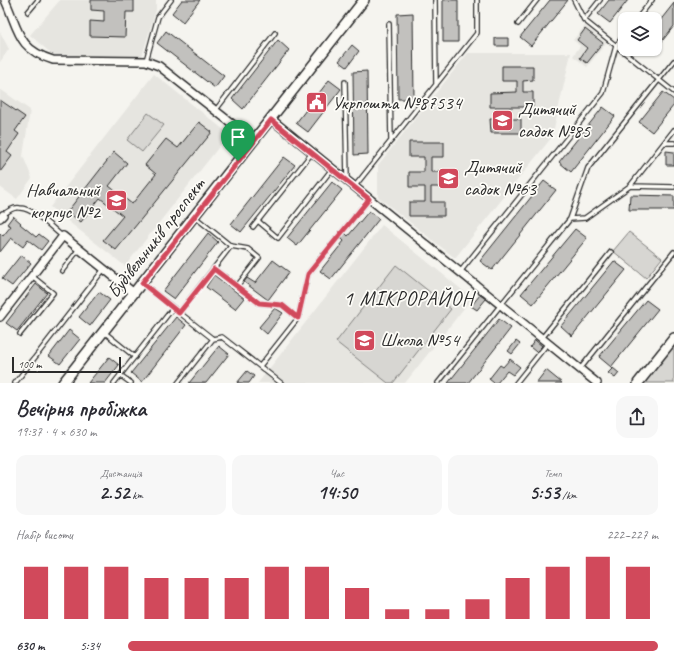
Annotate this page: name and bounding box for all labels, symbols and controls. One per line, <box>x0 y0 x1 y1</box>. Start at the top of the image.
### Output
map controls <box>618 12 662 56</box>
button: layers <box>618 12 662 56</box>
public building icon: Укрпошта №87534 <box>304 90 330 116</box>
place label: Укрпошта №87534 <box>332 91 464 115</box>
place label: Дитячий садок №85 <box>518 97 592 143</box>
school or university icon: Дитячий садок №85 <box>490 107 516 133</box>
pin <box>221 120 255 161</box>
icon: arrive <box>227 126 249 148</box>
place label: Дитячий садок №63 <box>464 155 538 201</box>
school or university icon: Дитячий садок №63 <box>435 165 461 191</box>
street label: Будівельників проспект <box>102 172 211 303</box>
place label: Навчальний корпус №2 <box>26 178 101 224</box>
school or university icon: Навчальний корпус №2 <box>103 188 129 214</box>
district label: 1 МІКРОРАЙОН <box>344 286 477 311</box>
school or university icon: Школа №54 <box>352 327 378 353</box>
place label: Школа №54 <box>380 328 462 352</box>
scale bar <box>12 355 121 374</box>
text: 100 m <box>18 357 42 371</box>
text: Вечірня пробіжка <box>16 395 146 423</box>
button: share <box>616 396 658 438</box>
text: 19:37 · 4 × 630 m <box>16 424 97 440</box>
text: Дистанція <box>100 466 142 480</box>
text: Час <box>330 466 344 480</box>
text: Темп <box>544 466 562 480</box>
text: 2.52 <box>99 480 130 505</box>
text: 14:50 <box>317 480 357 505</box>
text: 5:53 <box>529 480 560 505</box>
text: km <box>130 488 143 502</box>
text: /km <box>560 488 577 502</box>
text: Набір висоти <box>16 527 73 543</box>
text: 222–227 m <box>607 527 658 543</box>
text: 630 m <box>16 638 44 654</box>
text: 5:34 <box>80 638 100 654</box>

